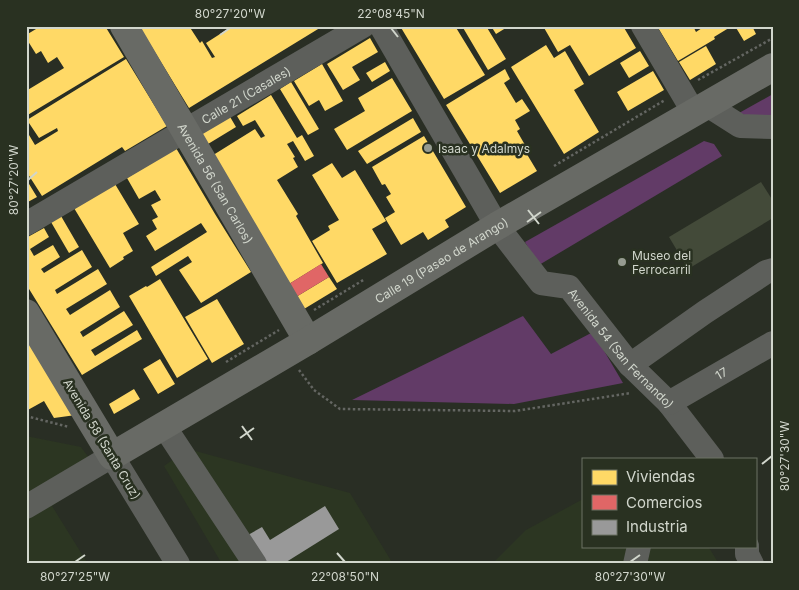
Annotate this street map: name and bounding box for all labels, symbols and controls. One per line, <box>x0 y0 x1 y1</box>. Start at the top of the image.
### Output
text: 80°27'20"W <box>195 6 265 21</box>
text: 22°08'45"N <box>357 6 425 21</box>
street label: Calle 21 (Casales) <box>199 63 293 127</box>
street label: Avenida 56 (San Carlos) <box>175 120 257 246</box>
place label: Isaac y Adalmys <box>438 141 530 156</box>
marker: Isaac y Adalmys <box>422 142 434 154</box>
text: 80°27'20"W <box>6 145 21 215</box>
street label: Calle 19 (Paseo de Arango) <box>372 214 511 306</box>
place label: Museo del Ferrocarril <box>632 248 691 277</box>
marker: Museo del Ferrocarril <box>616 256 628 268</box>
street label: Avenida 54 (San Fernando) <box>565 285 677 411</box>
street label: 17 <box>712 363 730 382</box>
street label: Avenida 58 (Santa Cruz) <box>60 376 144 502</box>
text: 80°27'30"W <box>777 421 792 491</box>
legend <box>582 458 756 548</box>
text: Viviendas <box>626 467 695 486</box>
text: Comercios <box>626 493 702 512</box>
text: Industria <box>626 517 688 536</box>
text: 80°27'25"W <box>40 569 110 584</box>
text: 22°08'50"N <box>311 569 379 584</box>
text: 80°27'30"W <box>595 569 665 584</box>

